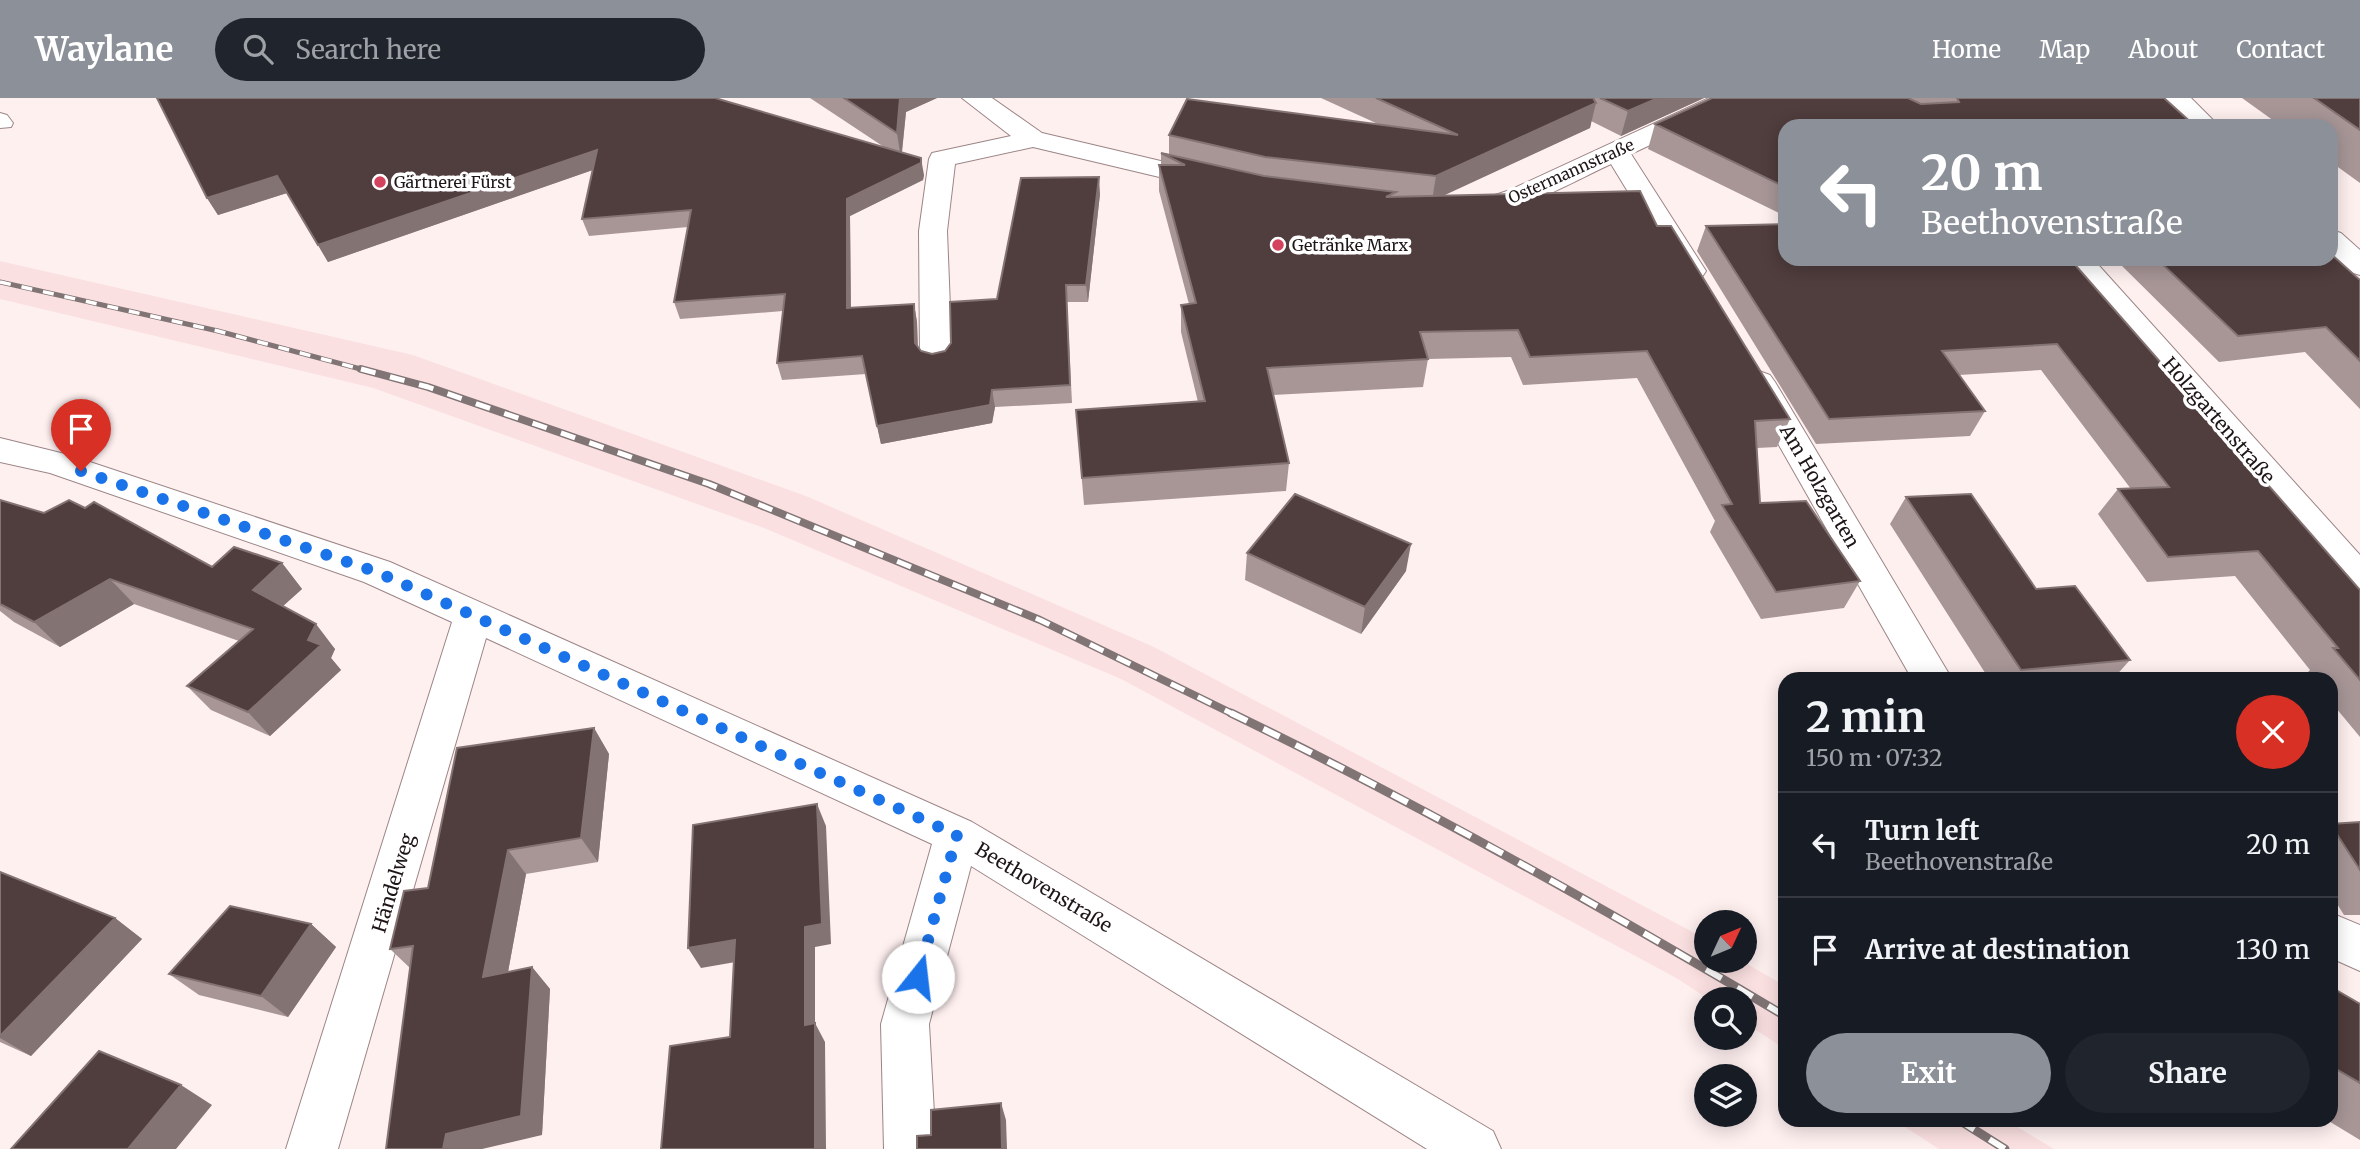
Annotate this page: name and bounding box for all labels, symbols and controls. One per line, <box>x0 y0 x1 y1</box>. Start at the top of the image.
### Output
search box <box>215 18 705 81</box>
text: Waylane <box>35 29 173 70</box>
icon: search <box>239 30 277 68</box>
text: Search here <box>295 33 441 66</box>
text: Home <box>1932 34 2001 65</box>
text: Map <box>2039 34 2090 65</box>
text: About <box>2128 34 2198 65</box>
text: Contact <box>2236 34 2325 65</box>
street label: Ostermannstraße <box>1505 134 1637 208</box>
text: 20 m <box>1921 142 2042 203</box>
icon: left <box>1806 147 1897 238</box>
place label: Gärtnerei Fürst <box>394 172 512 192</box>
marker: Gärtnerei Fürst <box>372 174 388 190</box>
text: Beethovenstraße <box>1921 203 2183 243</box>
place label: Getränke Marx <box>1292 235 1409 255</box>
marker: Getränke Marx <box>1270 237 1286 253</box>
street label: Holzgartenstraße <box>2158 352 2281 488</box>
pin <box>51 399 111 471</box>
icon: arrive <box>62 410 100 448</box>
street label: Am Holzgarten <box>1774 419 1865 552</box>
text: 2 min <box>1806 691 1926 743</box>
button: close <box>2236 695 2310 769</box>
text: 150 m · 07:32 <box>1806 743 1943 772</box>
text: Turn left <box>1865 814 1979 847</box>
icon: left <box>1806 826 1844 864</box>
text: 20 m <box>2246 828 2310 861</box>
street label: Händelweg <box>367 830 420 936</box>
street label: Beethovenstraße <box>971 837 1117 937</box>
text: Beethovenstraße <box>1865 847 2053 876</box>
north arrow <box>1694 910 1757 973</box>
map controls <box>1694 910 1757 1127</box>
icon: arrive <box>1806 931 1844 969</box>
text: Arrive at destination <box>1865 933 2130 966</box>
text: 130 m <box>2236 933 2310 966</box>
position arrow <box>881 940 955 1014</box>
button: search <box>1694 987 1757 1050</box>
button: Exit <box>1806 1033 2051 1113</box>
button: Share <box>2065 1033 2310 1113</box>
button: layers <box>1694 1064 1757 1127</box>

